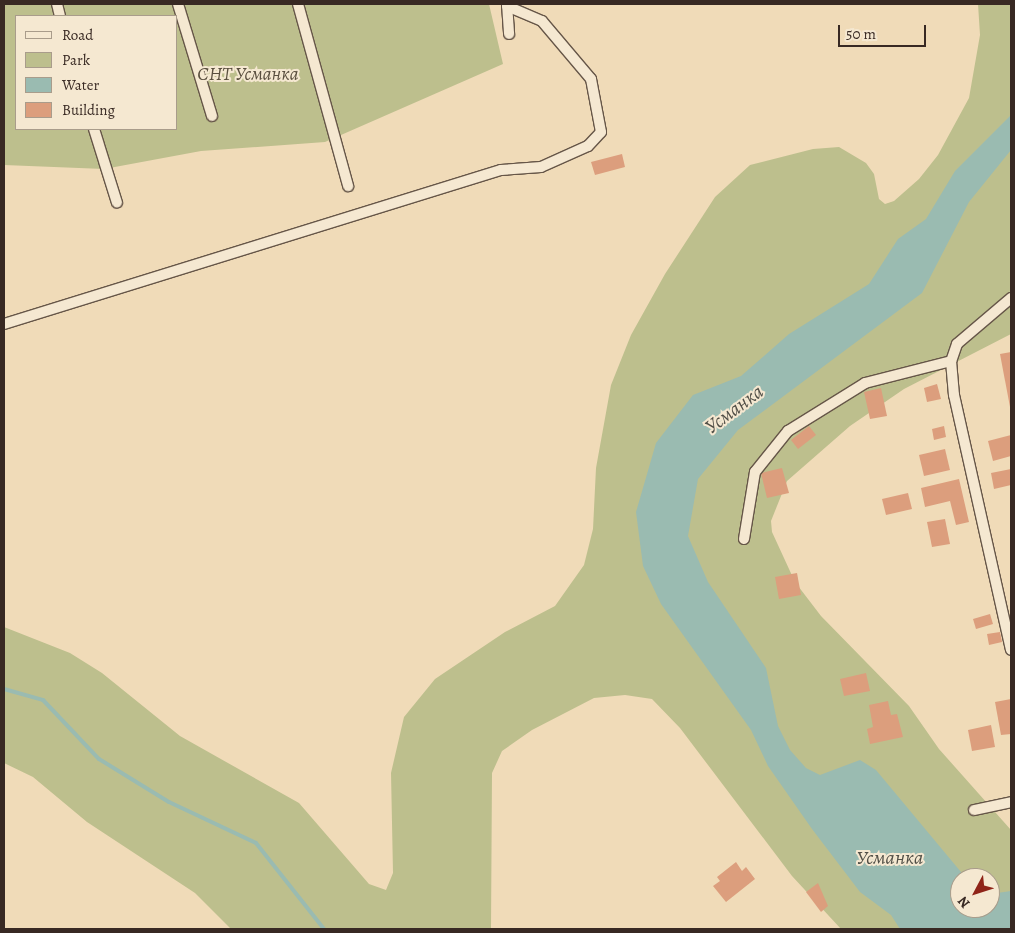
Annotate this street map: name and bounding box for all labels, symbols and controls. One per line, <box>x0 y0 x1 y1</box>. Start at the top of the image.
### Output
legend <box>15 15 178 130</box>
scale bar <box>840 15 928 47</box>
text: 50 m <box>846 24 876 44</box>
text: Road <box>62 25 93 45</box>
text: Park <box>62 50 90 70</box>
park label: СНТ Усманка <box>197 64 299 86</box>
text: Water <box>62 75 99 95</box>
text: Building <box>62 100 115 120</box>
water label: Усманка <box>700 379 768 439</box>
water label: Усманка <box>857 845 923 869</box>
north arrow <box>950 868 1000 918</box>
text: N <box>953 892 974 912</box>

